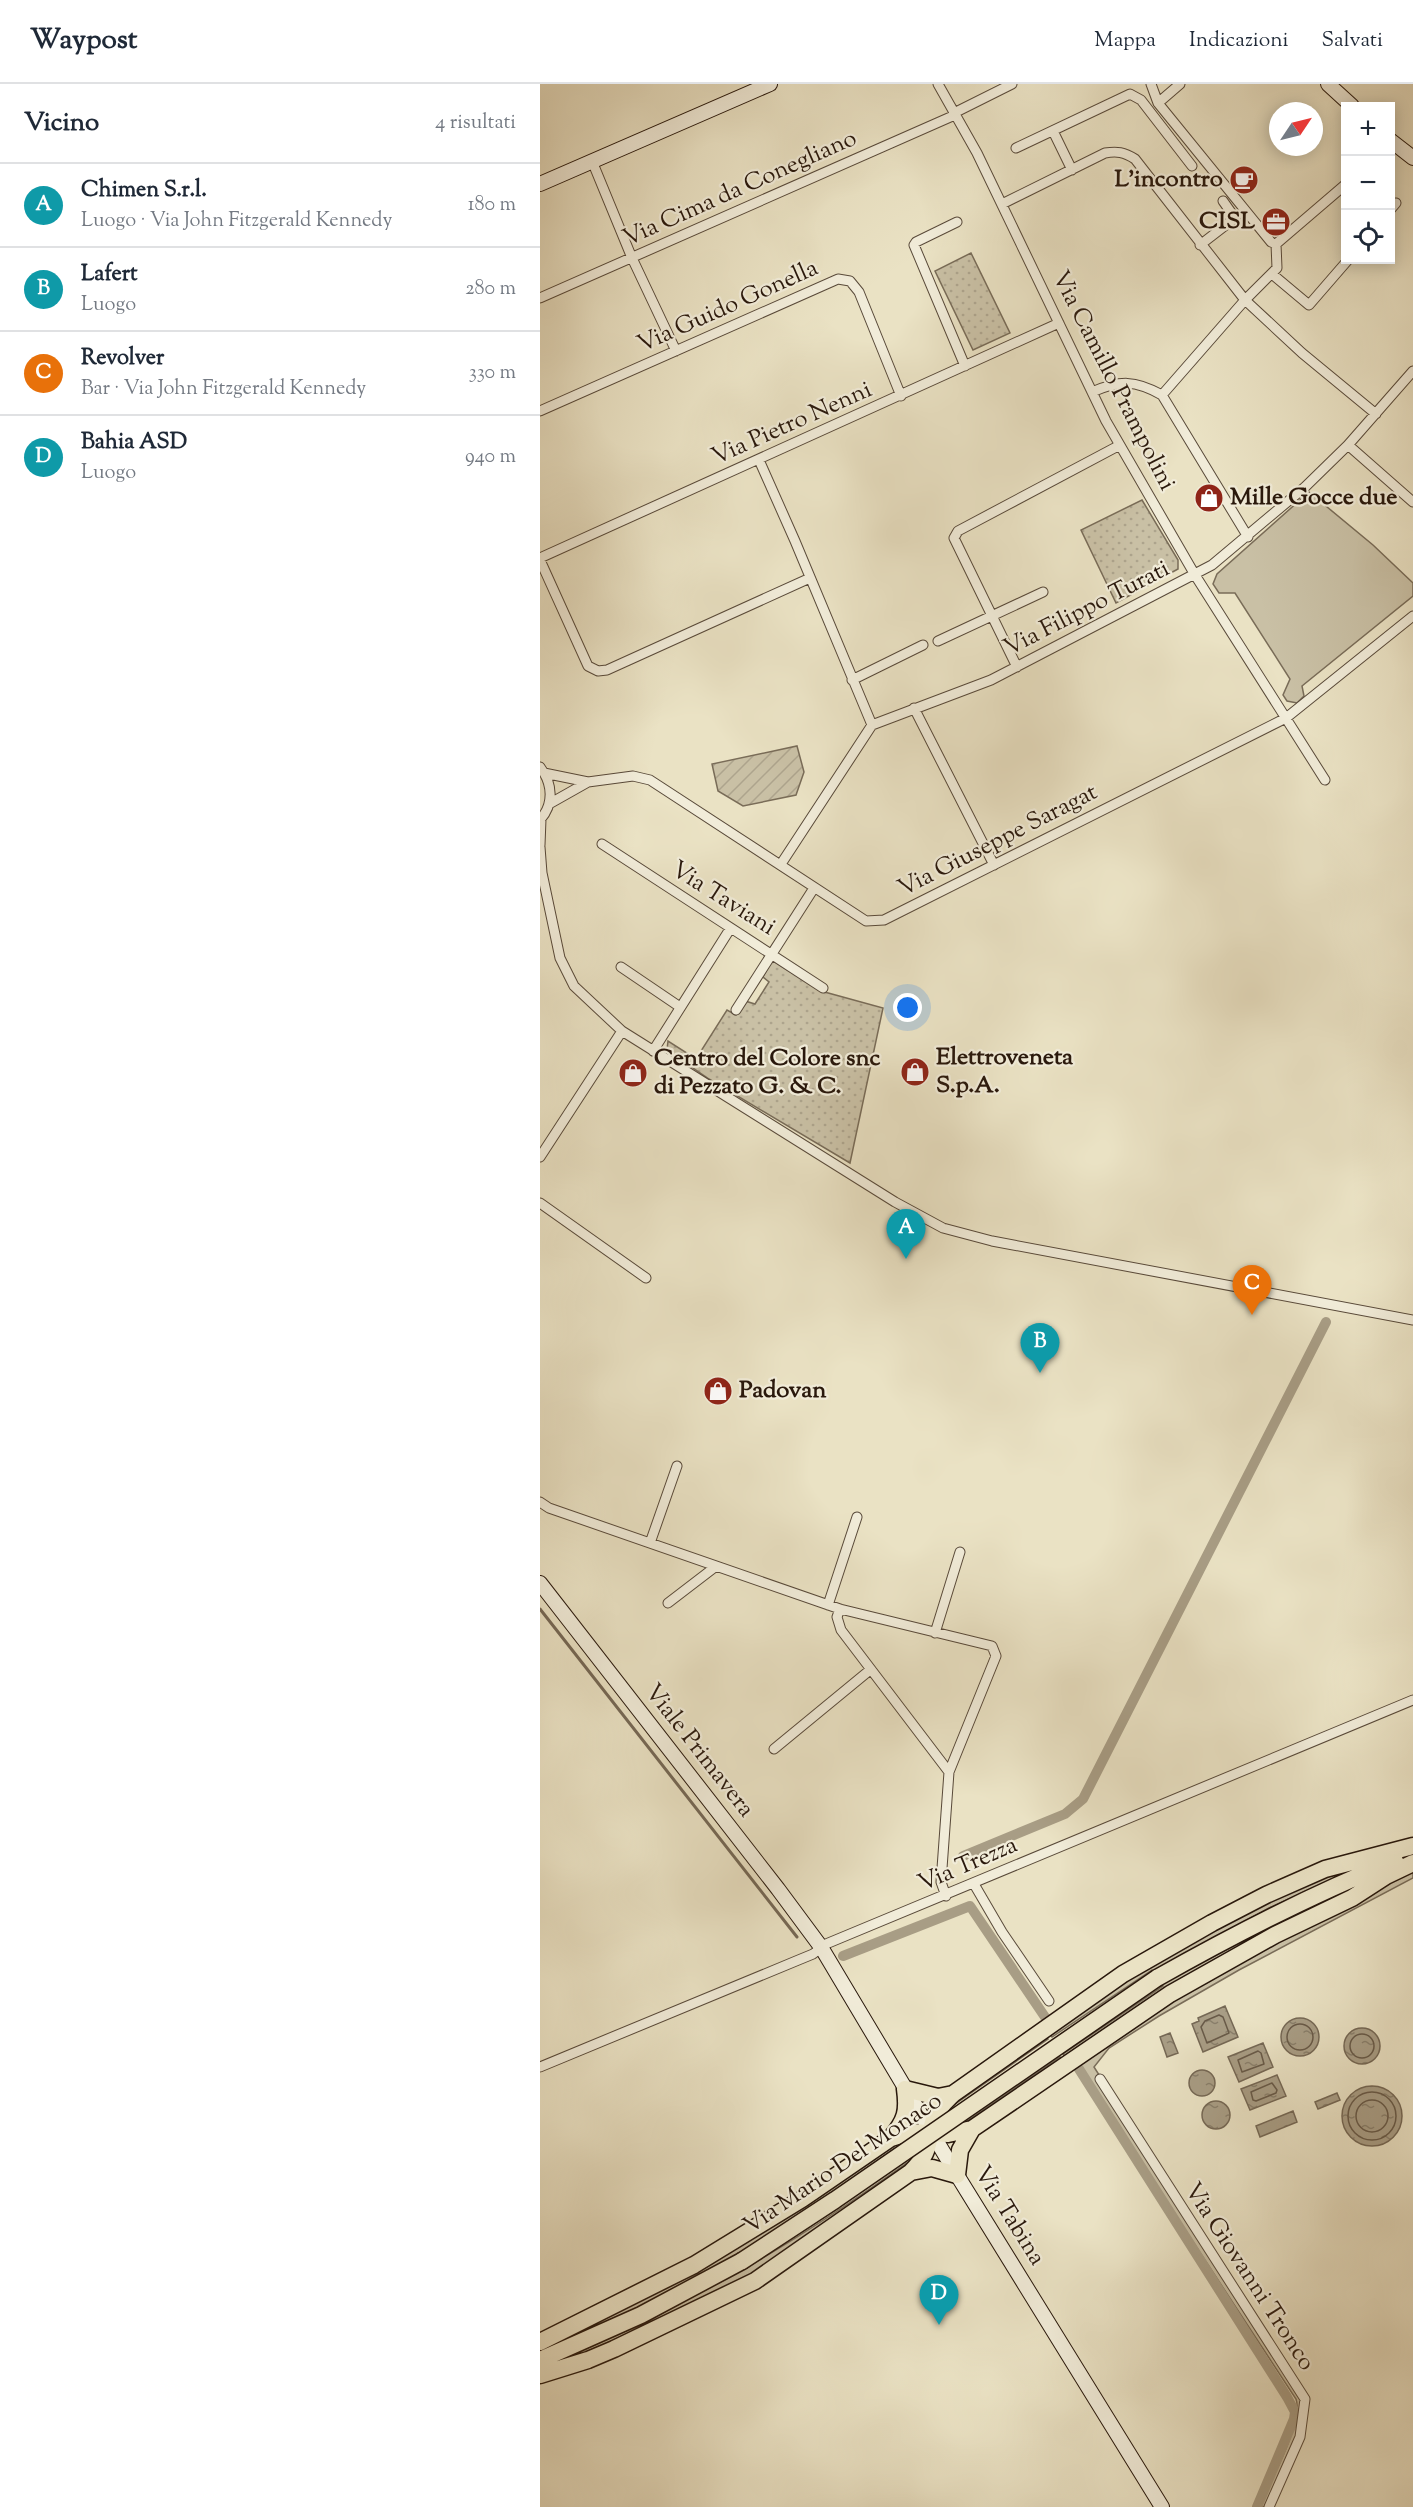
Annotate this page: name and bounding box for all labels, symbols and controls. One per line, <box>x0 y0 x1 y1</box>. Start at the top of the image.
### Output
text: Waypost <box>30 21 137 61</box>
text: Mappa <box>1094 26 1156 56</box>
text: Indicazioni <box>1189 26 1289 56</box>
text: Salvati <box>1322 26 1383 56</box>
north arrow <box>1269 102 1323 156</box>
map controls <box>1341 102 1395 264</box>
button: + <box>1341 102 1395 156</box>
text: Vicino <box>24 105 99 142</box>
text: 4 risultati <box>435 109 516 138</box>
street label: Via Cima da Conegliano <box>618 122 862 256</box>
button: − <box>1341 156 1395 210</box>
place label: L'incontro <box>1115 163 1223 197</box>
cafe icon: L'incontro <box>1228 164 1260 196</box>
text: Chimen S.r.l. <box>81 175 207 207</box>
text: A <box>35 191 52 220</box>
text: 180 m <box>468 191 516 220</box>
place label: CISL <box>1199 205 1256 239</box>
office icon: CISL <box>1260 206 1292 238</box>
text: Luogo · Via John Fitzgerald Kennedy <box>81 207 392 236</box>
button: locate <box>1341 210 1395 264</box>
street label: Via Guido Gonella <box>632 252 824 362</box>
text: Lafert <box>81 259 138 291</box>
street label: Via Camillo Prampolini <box>1043 265 1183 497</box>
text: B <box>37 275 50 304</box>
text: 280 m <box>465 275 516 304</box>
text: Luogo <box>81 291 136 320</box>
text: Revolver <box>81 343 164 375</box>
text: C <box>35 359 52 388</box>
text: 330 m <box>469 359 516 388</box>
street label: Via Pietro Nenni <box>706 373 878 475</box>
text: Bar · Via John Fitzgerald Kennedy <box>81 375 366 404</box>
text: Bahia ASD <box>81 427 187 459</box>
text: D <box>36 443 51 472</box>
text: 940 m <box>465 443 516 472</box>
text: Luogo <box>81 459 136 488</box>
place label: Mille Gocce due <box>1230 481 1397 515</box>
shop icon: Mille Gocce due <box>1193 482 1225 514</box>
street label: Via Filippo Turati <box>998 552 1176 665</box>
street label: Via Giuseppe Saragat <box>892 776 1104 906</box>
street label: Via Taviani <box>664 853 782 945</box>
your location <box>893 993 922 1022</box>
place label: Elettroveneta S.p.A. <box>936 1041 1074 1103</box>
place label: Centro del Colore snc di Pezzato G. & C. <box>654 1042 880 1104</box>
shop icon: Elettroveneta S.p.A. <box>899 1056 931 1088</box>
shop icon: Centro del Colore snc di Pezzato G. & C. <box>617 1057 649 1089</box>
pin: A <box>886 1210 926 1259</box>
pin: C <box>1232 1266 1272 1315</box>
pin: B <box>1020 1324 1060 1373</box>
place label: Padovan <box>739 1374 827 1408</box>
shop icon: Padovan <box>702 1375 734 1407</box>
street label: Viale Primavera <box>636 1677 762 1825</box>
street label: Via Trezza <box>913 1829 1023 1901</box>
street label: Via Mario Del Monaco <box>737 2085 949 2243</box>
street label: Via Tabina <box>965 2160 1053 2272</box>
street label: Via Giovanni Tronco <box>1175 2176 1323 2378</box>
pin: D <box>920 2276 958 2325</box>

